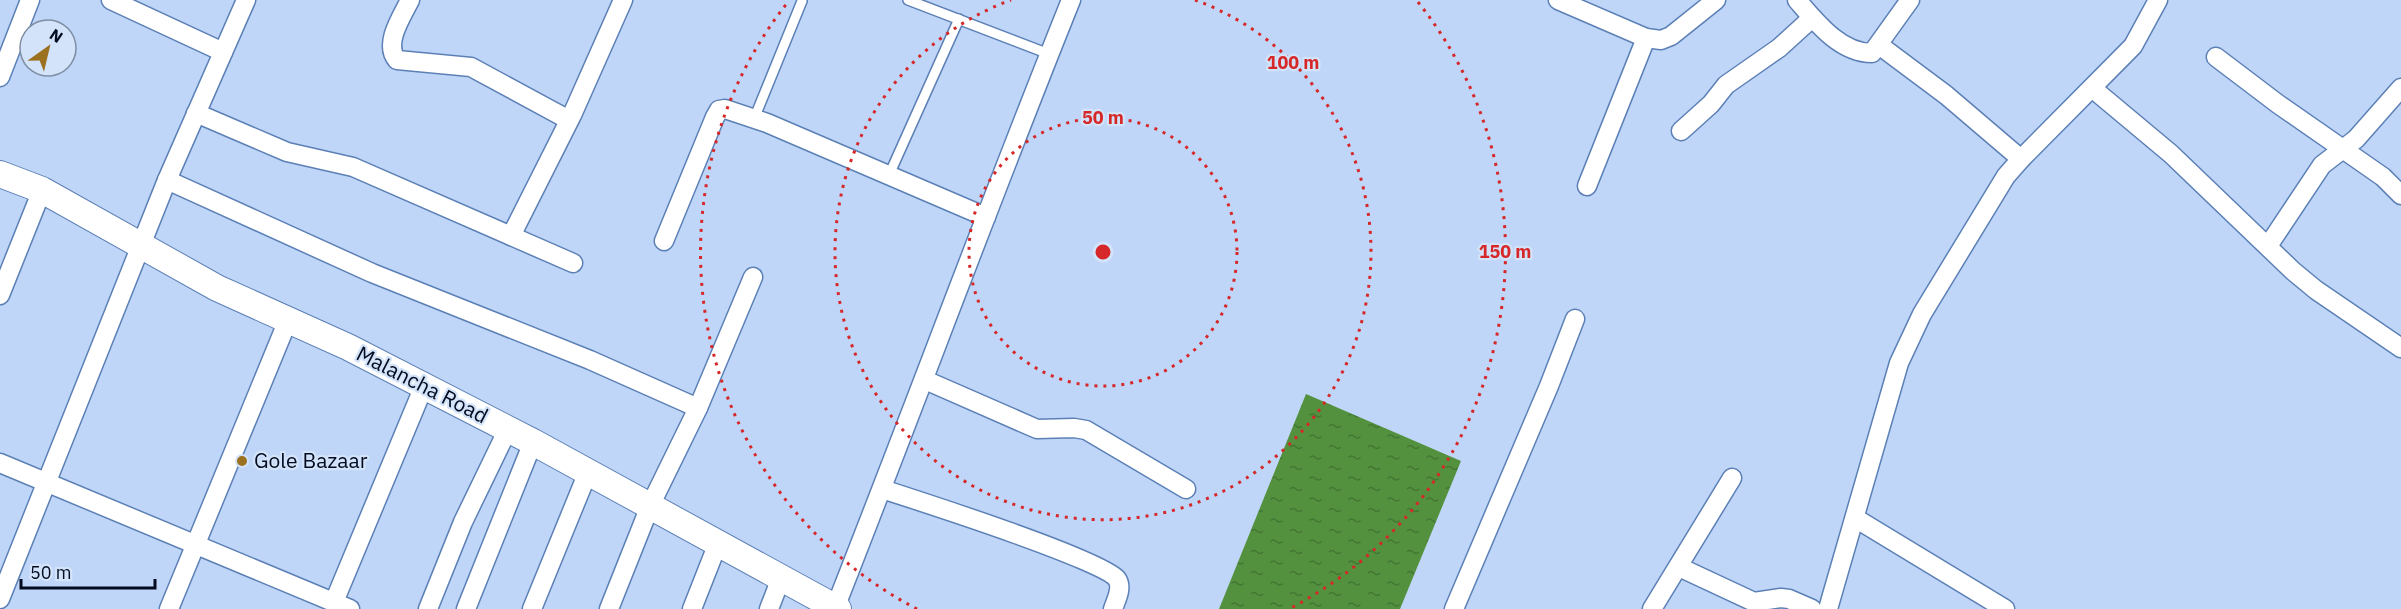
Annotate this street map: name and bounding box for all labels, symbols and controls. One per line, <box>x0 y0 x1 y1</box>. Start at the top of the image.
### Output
north arrow <box>18 18 78 78</box>
text: N <box>46 24 67 47</box>
text: 100 m <box>1267 51 1319 74</box>
text: 50 m <box>1082 106 1124 129</box>
text: 150 m <box>1479 240 1531 263</box>
centre of rings <box>1093 242 1113 262</box>
street label: Malancha Road <box>352 339 493 429</box>
place label: Gole Bazaar <box>254 446 368 474</box>
marker: Gole Bazaar <box>235 454 249 468</box>
scale bar <box>21 552 154 590</box>
text: 50 m <box>30 561 72 584</box>

